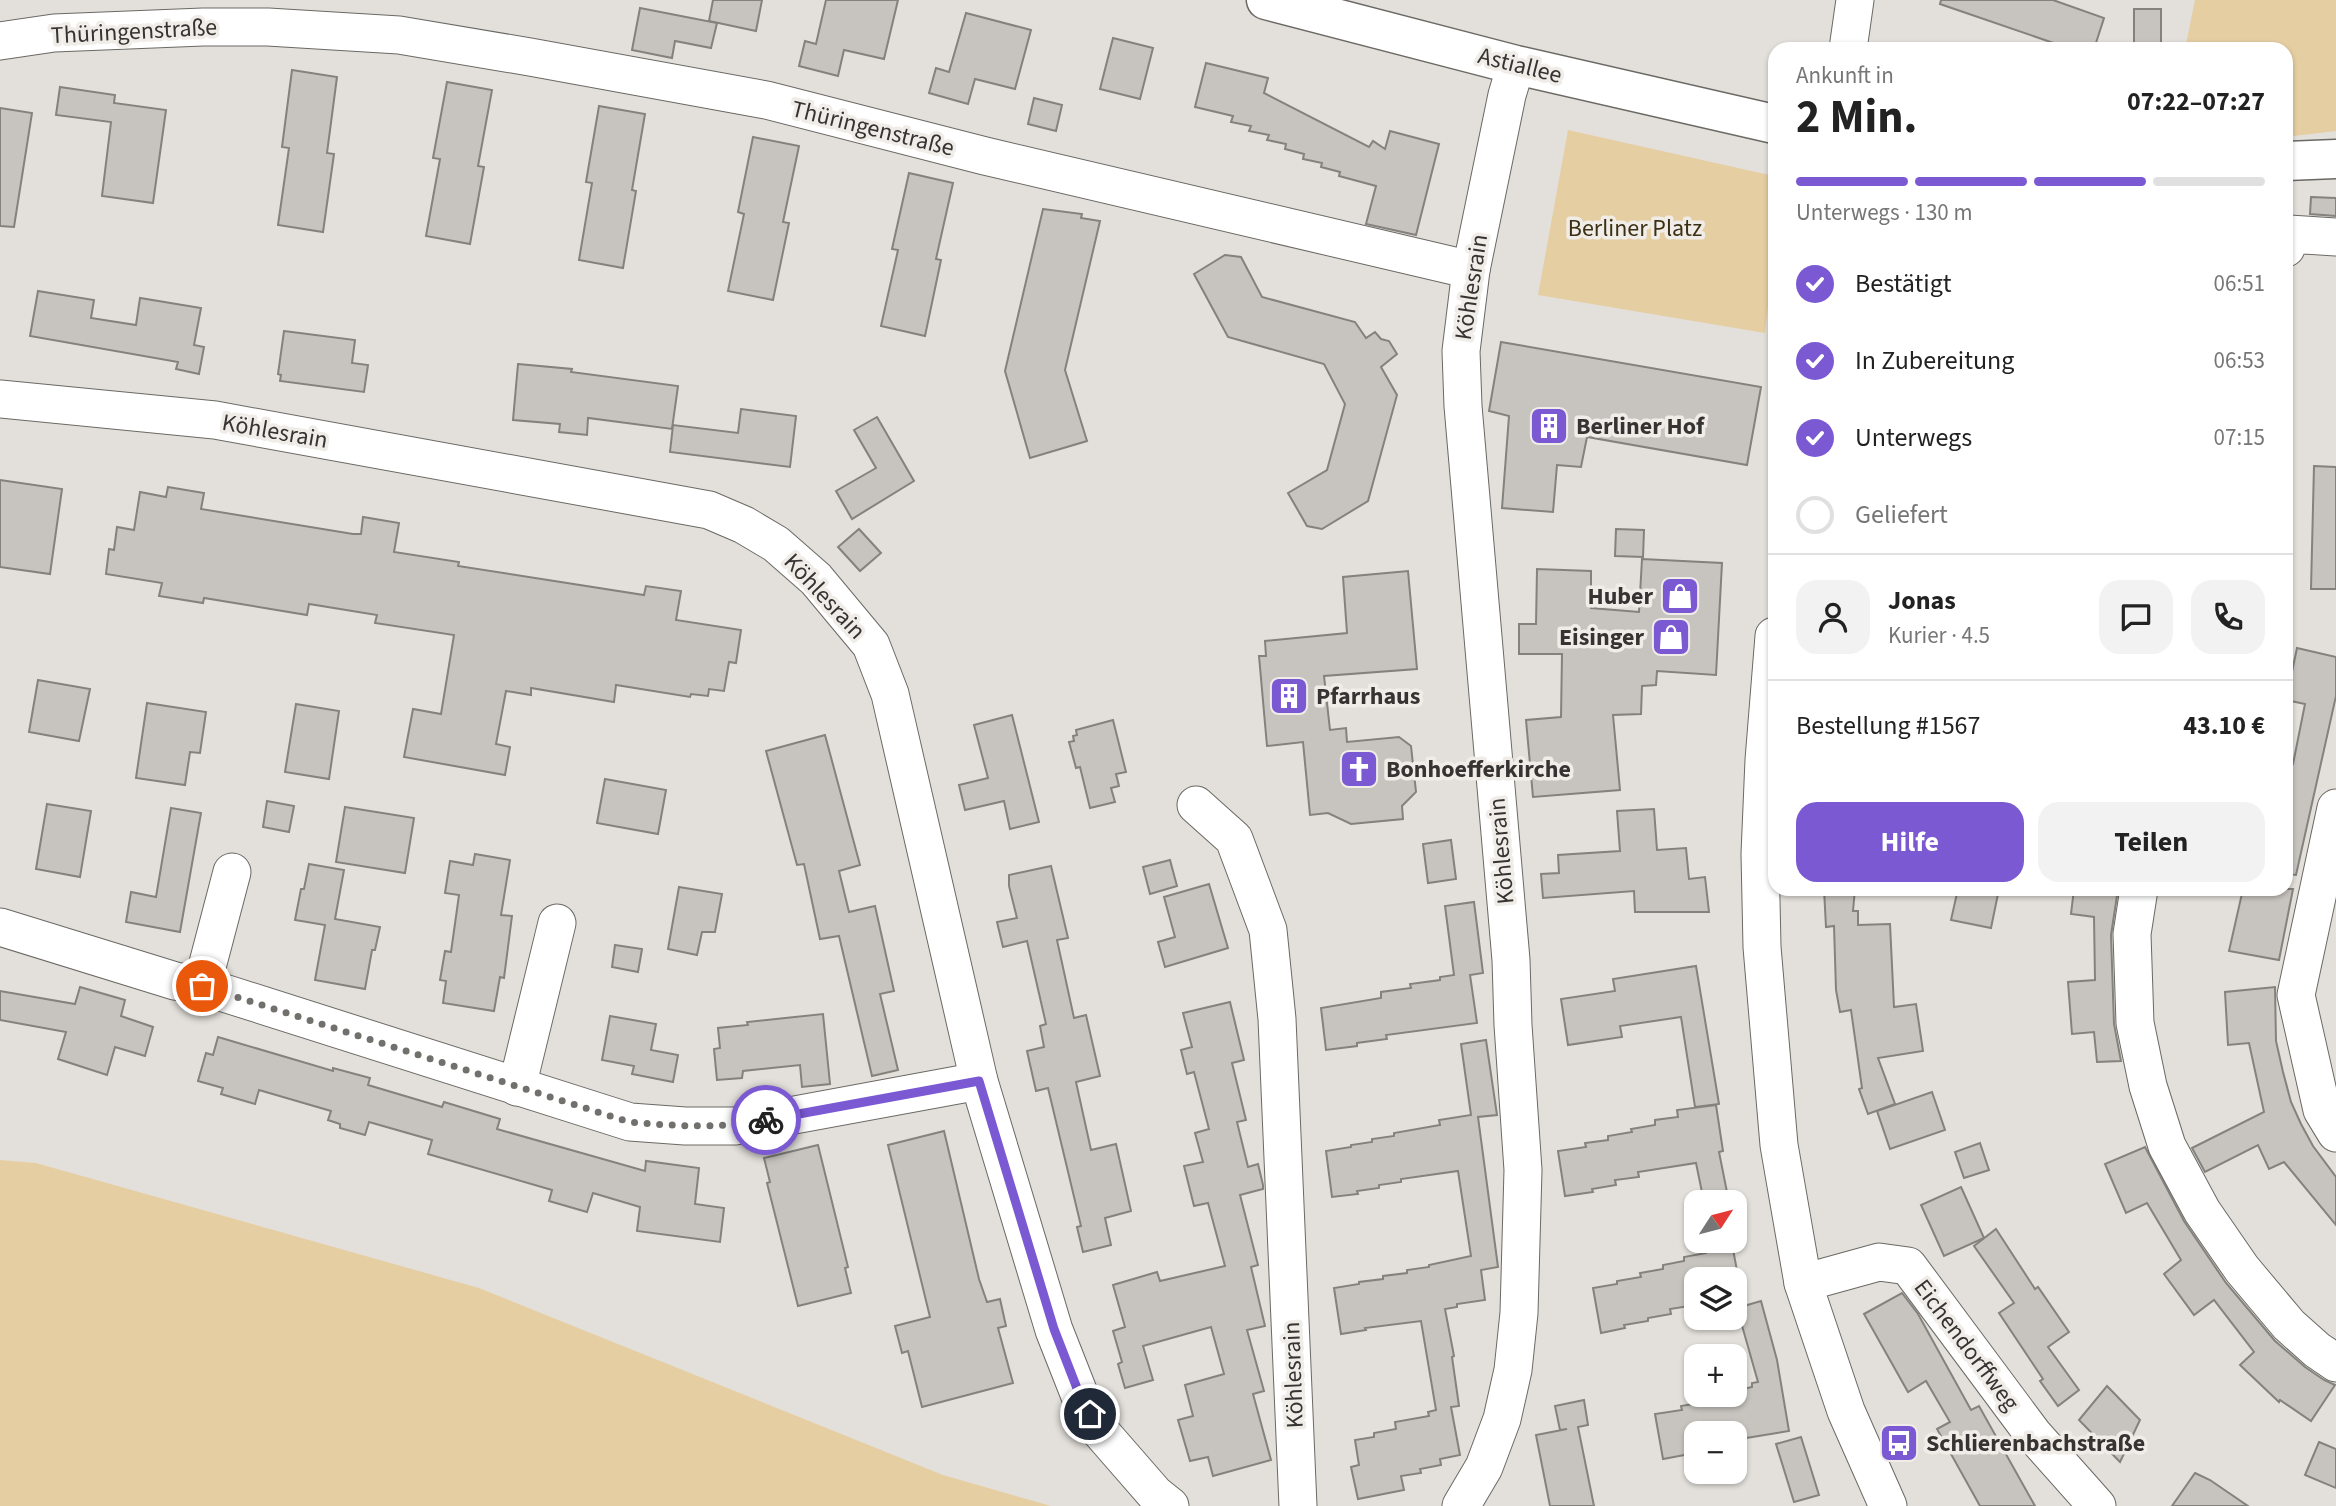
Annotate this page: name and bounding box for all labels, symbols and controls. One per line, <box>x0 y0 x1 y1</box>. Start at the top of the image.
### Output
street label: Thüringenstraße <box>50 10 218 53</box>
street label: Astiallee <box>1474 38 1566 93</box>
text: Ankunft in <box>1796 59 1894 92</box>
text: 07:22–07:27 <box>2127 83 2265 120</box>
text: 2 Min. <box>1796 85 1917 150</box>
street label: Thüringenstraße <box>788 91 958 166</box>
text: Unterwegs · 130 m <box>1796 196 1972 229</box>
park label: Berliner Platz <box>1568 211 1702 246</box>
street label: Köhlesrain <box>1446 232 1497 343</box>
icon: check <box>1796 265 1834 303</box>
text: Bestätigt <box>1855 265 1952 302</box>
text: 06:51 <box>2214 267 2265 300</box>
icon: check <box>1796 342 1834 380</box>
text: In Zubereitung <box>1855 342 2014 379</box>
text: 06:53 <box>2214 344 2265 377</box>
street label: Köhlesrain <box>219 405 331 458</box>
building icon: Berliner Hof <box>1528 405 1570 447</box>
place label: Berliner Hof <box>1576 409 1705 444</box>
icon: check <box>1796 419 1834 457</box>
text: Unterwegs <box>1855 419 1972 456</box>
text: 07:15 <box>2214 421 2265 454</box>
text: Geliefert <box>1855 496 1948 533</box>
street label: Köhlesrain <box>775 545 874 647</box>
shop icon: Huber <box>1659 575 1701 617</box>
place label: Huber <box>1587 579 1653 614</box>
button: person <box>1796 580 1870 654</box>
button: chat <box>2099 580 2173 654</box>
button: phone <box>2191 580 2265 654</box>
text: Jonas <box>1888 582 1956 619</box>
shop icon: Eisinger <box>1650 616 1692 658</box>
text: Kurier · 4.5 <box>1888 619 1990 652</box>
place label: Eisinger <box>1559 620 1644 655</box>
building icon: Pfarrhaus <box>1268 675 1310 717</box>
place label: Pfarrhaus <box>1316 679 1420 714</box>
text: Bestellung #1567 <box>1796 707 1980 744</box>
text: 43.10 € <box>2183 707 2265 744</box>
church icon: Bonhoefferkirche <box>1338 748 1380 790</box>
place label: Bonhoefferkirche <box>1386 752 1571 787</box>
street label: Köhlesrain <box>1479 796 1524 906</box>
button: Hilfe <box>1796 802 2024 882</box>
button: Teilen <box>2038 802 2265 882</box>
pin <box>172 956 232 1016</box>
icon: bag <box>183 967 221 1005</box>
courier <box>731 1085 801 1155</box>
icon: bike <box>747 1101 785 1139</box>
north arrow <box>1684 1190 1746 1253</box>
map controls <box>1684 1190 1747 1484</box>
button: layers <box>1684 1267 1747 1330</box>
street label: Eichendorffweg <box>1905 1272 2028 1419</box>
street label: Köhlesrain <box>1274 1321 1313 1429</box>
button: + <box>1684 1344 1747 1407</box>
pin <box>1060 1384 1120 1444</box>
icon: home <box>1071 1395 1109 1433</box>
button: − <box>1684 1421 1747 1484</box>
bus stop icon: Schlierenbachstraße <box>1878 1422 1920 1464</box>
place label: Schlierenbachstraße <box>1926 1426 2145 1461</box>

